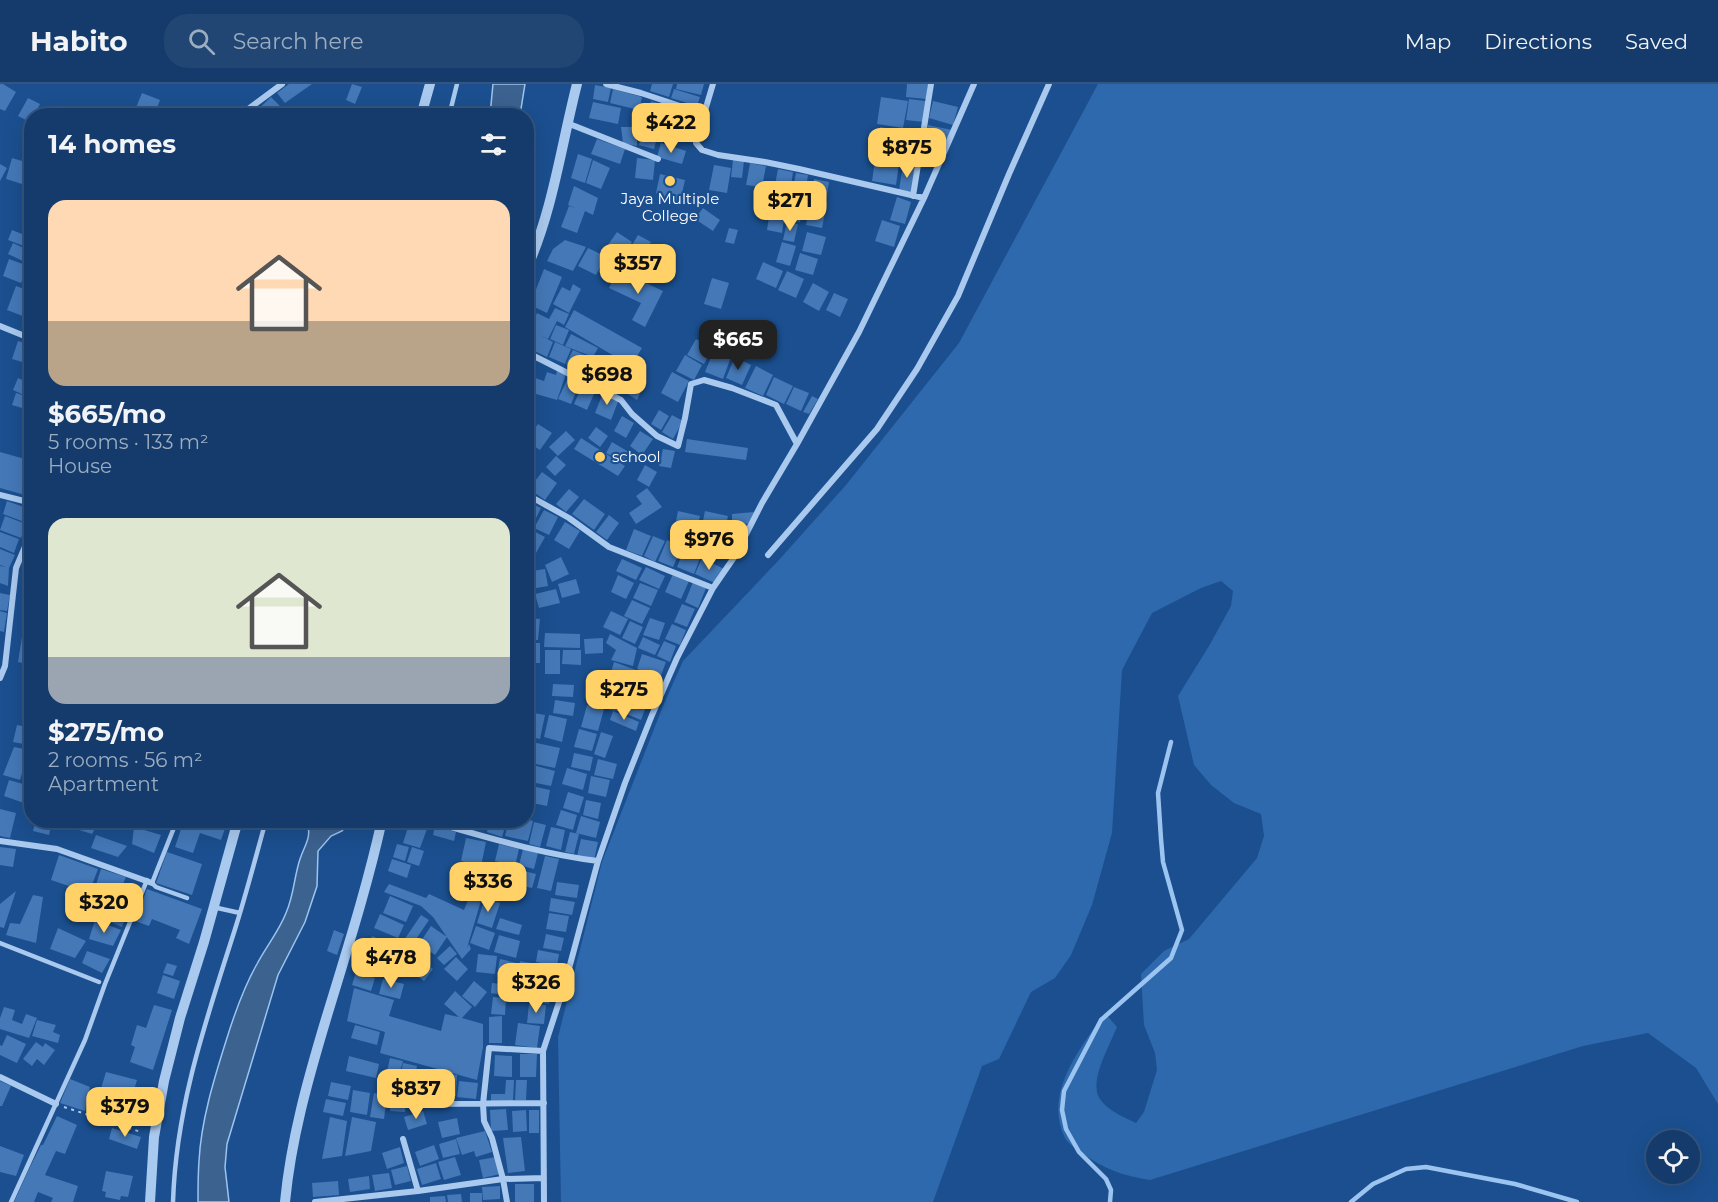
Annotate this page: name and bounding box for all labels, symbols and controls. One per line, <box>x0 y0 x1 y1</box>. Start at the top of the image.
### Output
search box <box>164 14 584 68</box>
text: Habito <box>30 24 128 58</box>
icon: search <box>185 25 218 58</box>
text: Search here <box>233 28 364 55</box>
text: Map <box>1405 29 1451 54</box>
text: Directions <box>1484 29 1592 54</box>
text: Saved <box>1625 29 1688 54</box>
pin: $422 <box>635 103 707 154</box>
text: $422 <box>646 110 696 134</box>
text: 14 homes <box>48 128 176 160</box>
icon: filters <box>477 128 510 161</box>
pin: $875 <box>871 128 943 179</box>
text: $875 <box>882 135 932 159</box>
marker: Jaya Multiple College <box>663 174 677 188</box>
pin: $271 <box>754 181 826 232</box>
text: $271 <box>768 188 813 212</box>
place label: Jaya Multiple College <box>620 189 719 225</box>
icon: home <box>225 239 333 347</box>
pin: $357 <box>602 244 674 295</box>
text: $357 <box>614 251 662 275</box>
pin: $665 <box>702 320 774 371</box>
text: $665 <box>713 327 763 351</box>
pin: $698 <box>571 355 643 406</box>
text: $698 <box>581 362 633 386</box>
text: $665/mo <box>48 398 166 430</box>
text: 5 rooms · 133 m² <box>48 430 209 454</box>
place label: school <box>612 447 661 466</box>
marker: school <box>593 450 607 464</box>
text: House <box>48 454 112 478</box>
pin: $976 <box>673 520 745 571</box>
text: $976 <box>684 527 734 551</box>
icon: home <box>225 557 333 665</box>
pin: $275 <box>588 670 660 721</box>
text: $275 <box>600 677 648 701</box>
text: $275/mo <box>48 716 164 748</box>
text: 2 rooms · 56 m² <box>48 748 203 772</box>
text: Apartment <box>48 772 159 796</box>
pin: $336 <box>452 862 524 913</box>
text: $336 <box>463 869 513 893</box>
pin: $320 <box>68 883 140 934</box>
text: $320 <box>79 890 129 914</box>
pin: $478 <box>355 938 427 989</box>
text: $478 <box>365 945 417 969</box>
pin: $326 <box>500 963 572 1014</box>
text: $326 <box>512 970 560 994</box>
pin: $837 <box>380 1069 452 1120</box>
text: $837 <box>391 1076 441 1100</box>
pin: $379 <box>89 1087 161 1138</box>
text: $379 <box>100 1094 150 1118</box>
map controls <box>1646 1130 1700 1184</box>
button: locate <box>1646 1130 1700 1184</box>

